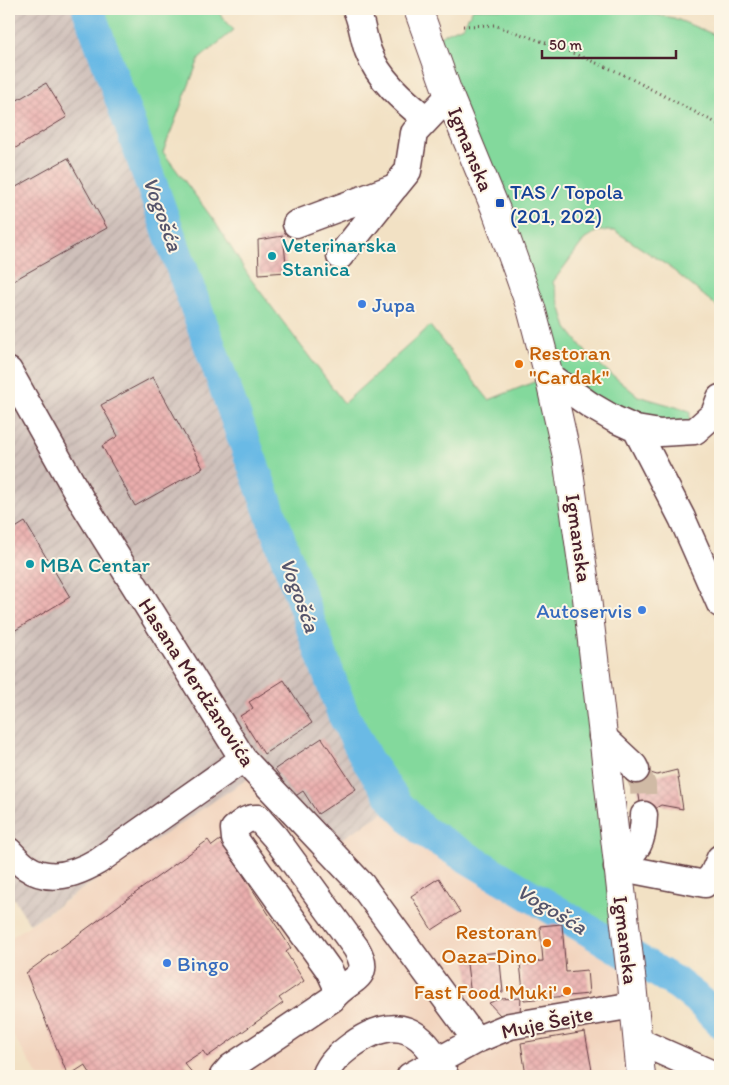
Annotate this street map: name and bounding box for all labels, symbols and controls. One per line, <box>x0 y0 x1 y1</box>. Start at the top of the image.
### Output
scale bar <box>542 28 675 60</box>
text: 50 m <box>549 36 582 54</box>
street label: Igmanska <box>443 103 499 195</box>
water label: Vogošća <box>137 173 189 255</box>
place label: TAS / Topola (201, 202) <box>510 179 623 228</box>
marker: TAS / Topola (201, 202) <box>494 197 506 209</box>
place label: Veterinarska Stanica <box>282 232 396 281</box>
marker: Veterinarska Stanica <box>266 250 278 262</box>
place label: Jupa <box>372 292 415 317</box>
marker: Jupa <box>356 298 368 310</box>
place label: Restoran "Cardak" <box>529 340 611 389</box>
marker: Restoran "Cardak" <box>513 358 525 370</box>
street label: Igmanska <box>560 492 598 584</box>
place label: MBA Centar <box>40 552 151 577</box>
water label: Vogošća <box>274 554 326 636</box>
marker: MBA Centar <box>24 558 36 570</box>
street label: Hasana Merdžanovića <box>133 593 261 771</box>
place label: Autoservis <box>536 598 632 623</box>
marker: Autoservis <box>636 604 648 616</box>
water label: Vogošća <box>512 878 593 941</box>
street label: Igmanska <box>608 894 644 986</box>
place label: Restoran Oaza-Dino <box>441 919 537 968</box>
marker: Restoran Oaza-Dino <box>541 937 553 949</box>
place label: Bingo <box>177 951 229 976</box>
marker: Bingo <box>161 957 173 969</box>
place label: Fast Food 'Muki' <box>414 979 557 1004</box>
marker: Fast Food 'Muki' <box>561 985 573 997</box>
street label: Muje Šejte <box>499 1000 595 1044</box>

